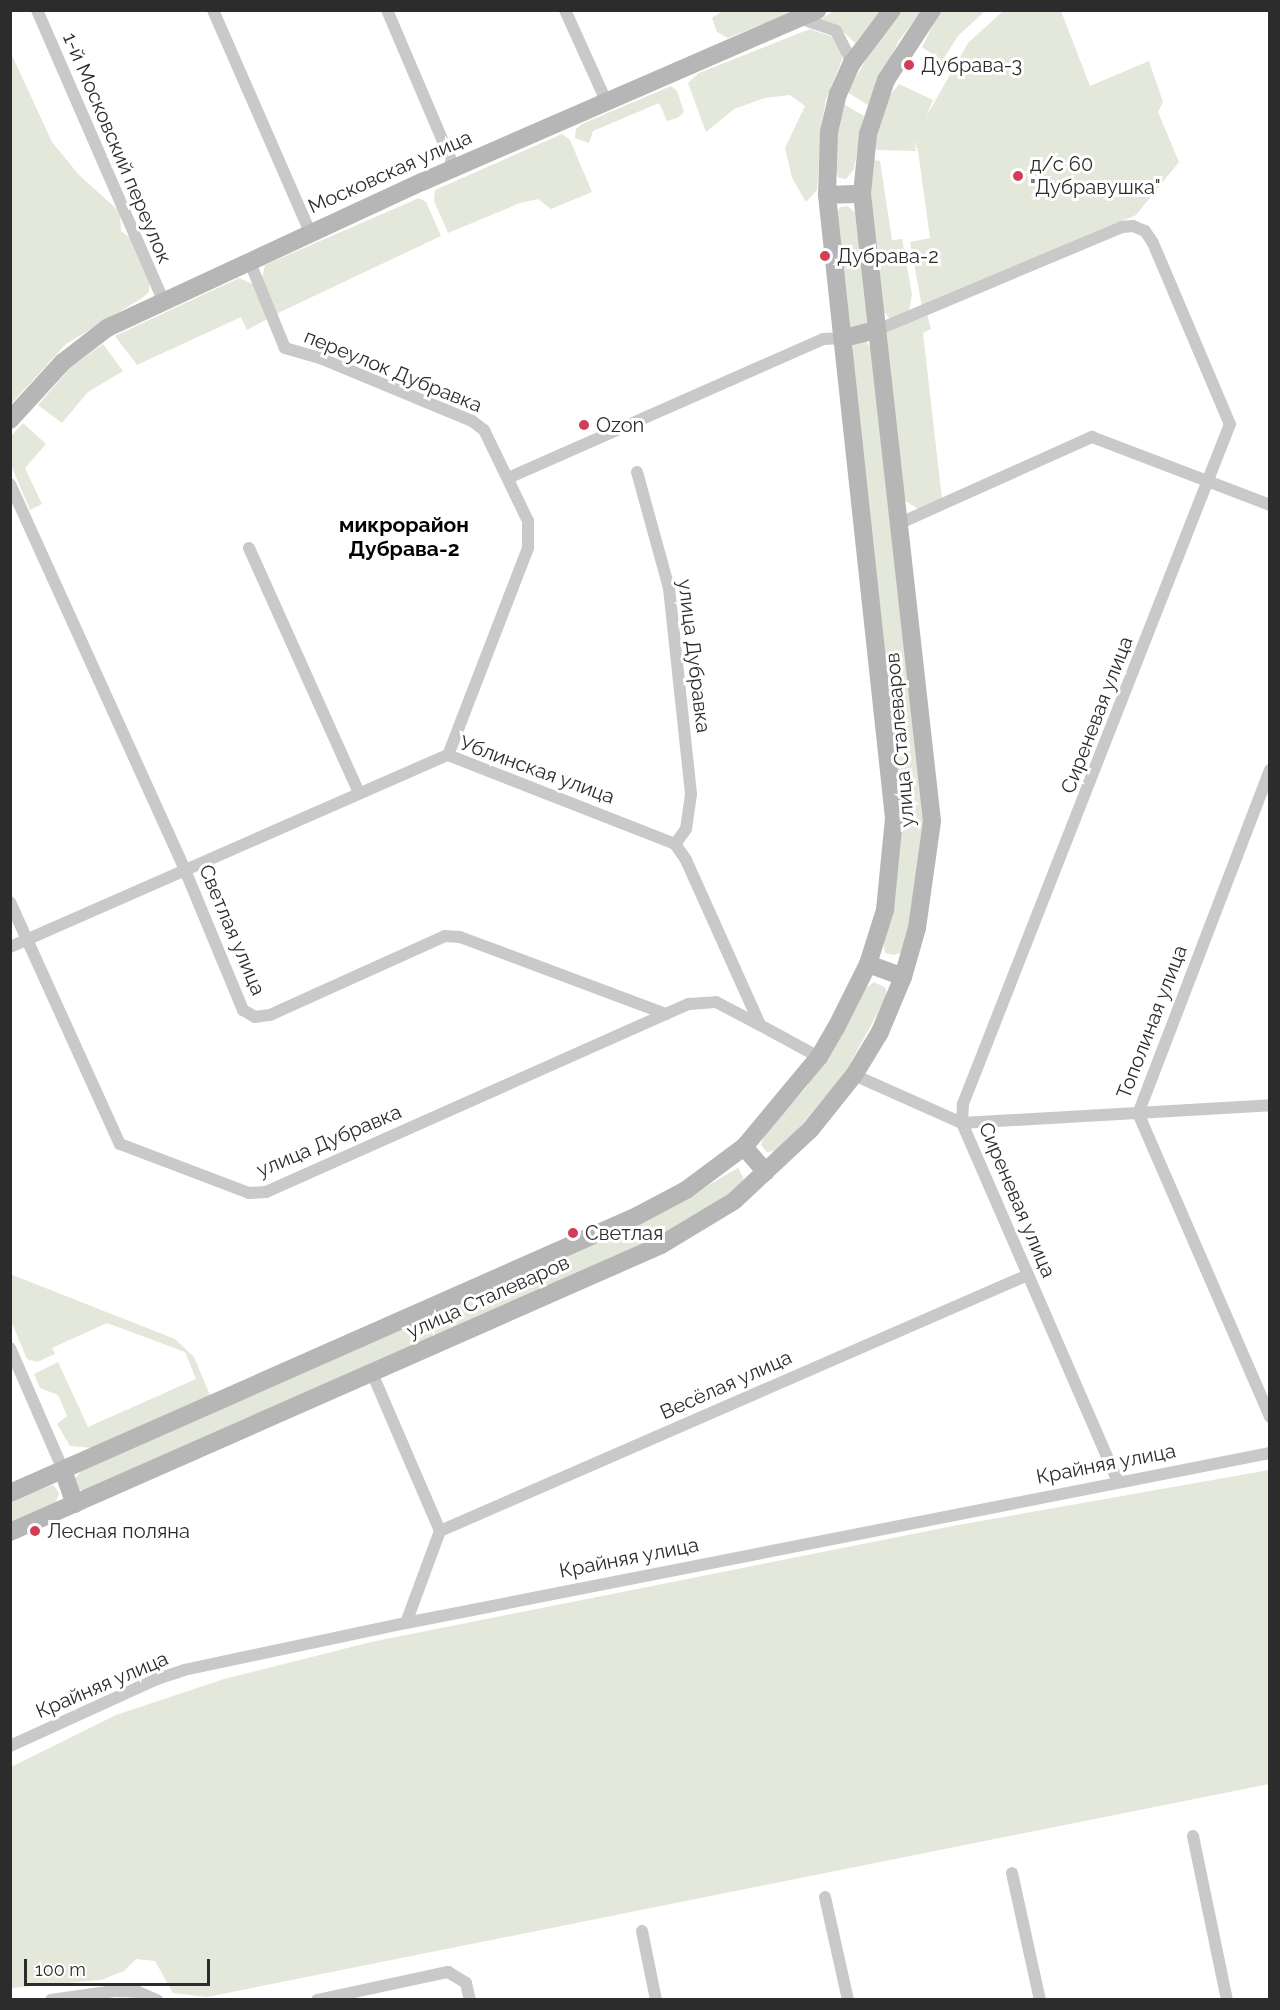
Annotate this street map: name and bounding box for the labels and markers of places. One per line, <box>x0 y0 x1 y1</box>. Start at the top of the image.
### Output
place label: Дубрава-3 <box>921 53 1022 77</box>
marker: Дубрава-3 <box>902 58 916 72</box>
place label: д/с 60 "Дубравушка" <box>1030 152 1161 199</box>
marker: д/с 60 "Дубравушка" <box>1011 169 1025 183</box>
place label: Дубрава-2 <box>837 244 939 268</box>
marker: Дубрава-2 <box>818 249 832 263</box>
place label: Ozon <box>596 413 644 437</box>
marker: Ozon <box>577 418 591 432</box>
place label: Светлая <box>585 1221 663 1245</box>
marker: Светлая <box>566 1226 580 1240</box>
place label: Лесная поляна <box>47 1519 190 1543</box>
marker: Лесная поляна <box>28 1524 42 1538</box>

